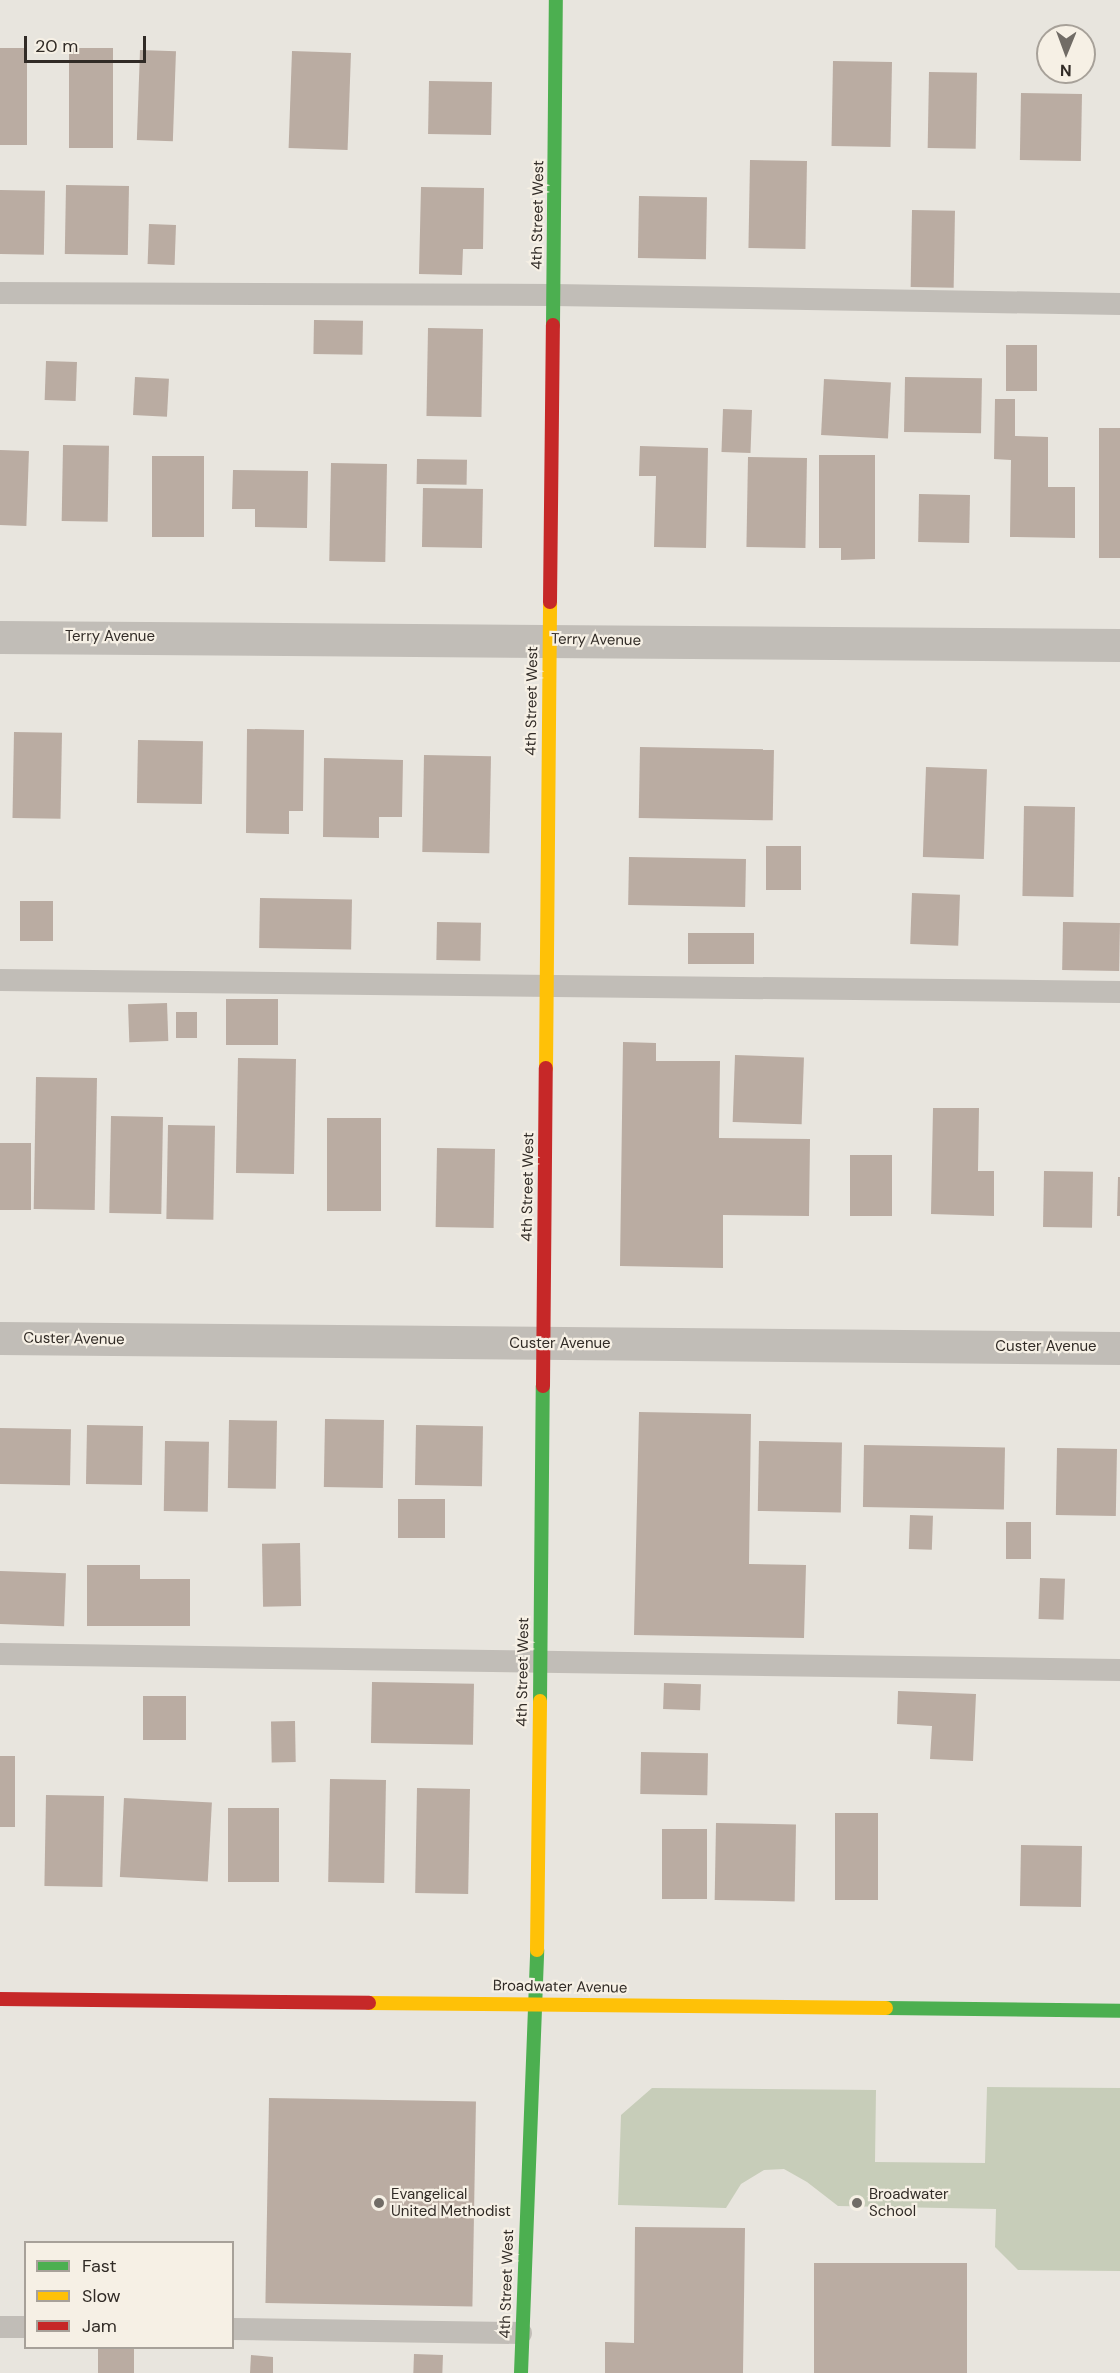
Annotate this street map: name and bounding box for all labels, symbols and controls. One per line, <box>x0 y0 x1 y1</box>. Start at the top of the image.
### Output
scale bar <box>27 24 148 62</box>
north arrow <box>1036 24 1096 84</box>
text: 20 m <box>35 34 78 58</box>
text: N <box>1060 60 1072 81</box>
street label: 4th Street West <box>528 160 548 270</box>
street label: Terry Avenue <box>65 628 155 646</box>
street label: Terry Avenue <box>551 630 641 650</box>
street label: 4th Street West <box>522 646 542 756</box>
street label: 4th Street West <box>518 1132 538 1242</box>
street label: Custer Avenue <box>23 1329 125 1349</box>
street label: Custer Avenue <box>509 1335 611 1353</box>
street label: Custer Avenue <box>995 1338 1097 1356</box>
street label: 4th Street West <box>513 1617 533 1727</box>
street label: Broadwater Avenue <box>493 1977 627 1997</box>
place label: Evangelical United Methodist <box>391 2185 511 2220</box>
place label: Broadwater School <box>869 2185 949 2220</box>
marker: Evangelical United Methodist <box>372 2196 386 2210</box>
marker: Broadwater School <box>850 2196 864 2210</box>
street label: 4th Street West <box>496 2229 518 2339</box>
legend <box>24 2241 234 2349</box>
text: Fast <box>82 2254 117 2278</box>
text: Slow <box>82 2284 121 2308</box>
text: Jam <box>82 2314 117 2338</box>

